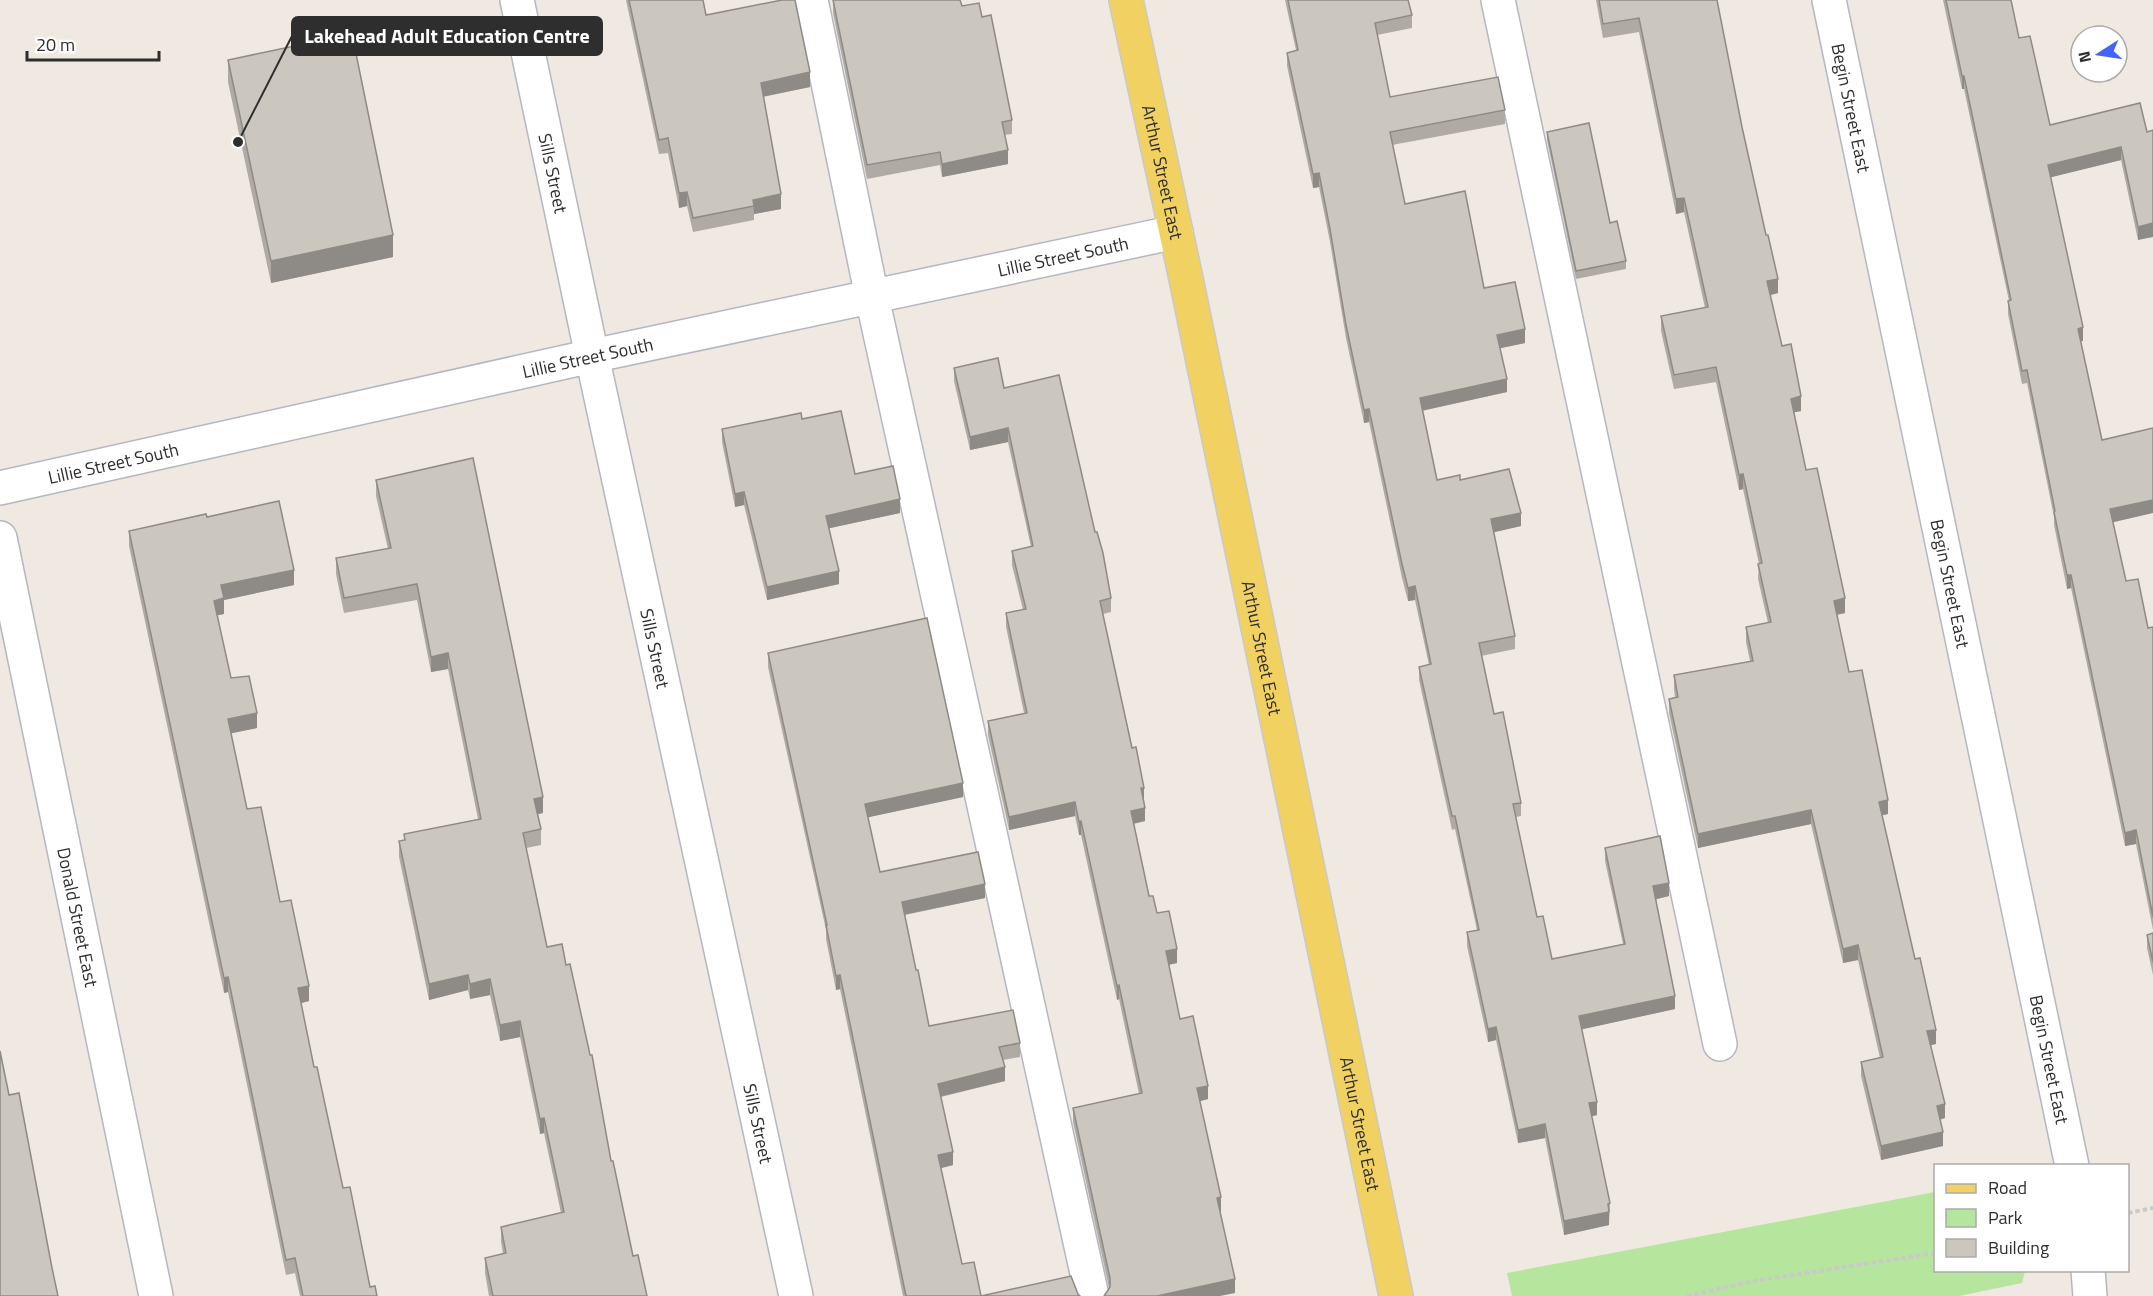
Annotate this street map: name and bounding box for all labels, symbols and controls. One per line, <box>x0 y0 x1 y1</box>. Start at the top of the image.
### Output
callout: Lakehead Adult Education Centre <box>292 17 602 55</box>
text: Lakehead Adult Education Centre <box>304 20 590 51</box>
scale bar <box>27 24 159 62</box>
north arrow <box>2069 24 2129 84</box>
text: 20 m <box>36 31 75 58</box>
street label: Begin Street East <box>1825 41 1878 175</box>
text: N <box>2071 49 2097 65</box>
street label: Arthur Street East <box>1135 102 1191 242</box>
street label: Sills Street <box>532 131 575 216</box>
street label: Lillie Street South <box>995 229 1131 283</box>
street label: Lillie Street South <box>520 330 656 385</box>
street label: Lillie Street South <box>45 435 181 490</box>
street label: Begin Street East <box>1924 516 1977 651</box>
street label: Arthur Street East <box>1235 578 1289 718</box>
street label: Sills Street <box>634 606 677 691</box>
street label: Donald Street East <box>51 845 106 990</box>
street label: Begin Street East <box>2023 992 2076 1127</box>
street label: Arthur Street East <box>1333 1054 1388 1194</box>
street label: Sills Street <box>737 1081 780 1166</box>
legend <box>1934 1164 2129 1272</box>
text: Road <box>1988 1174 2027 1201</box>
text: Park <box>1988 1204 2023 1231</box>
text: Building <box>1988 1234 2049 1261</box>

